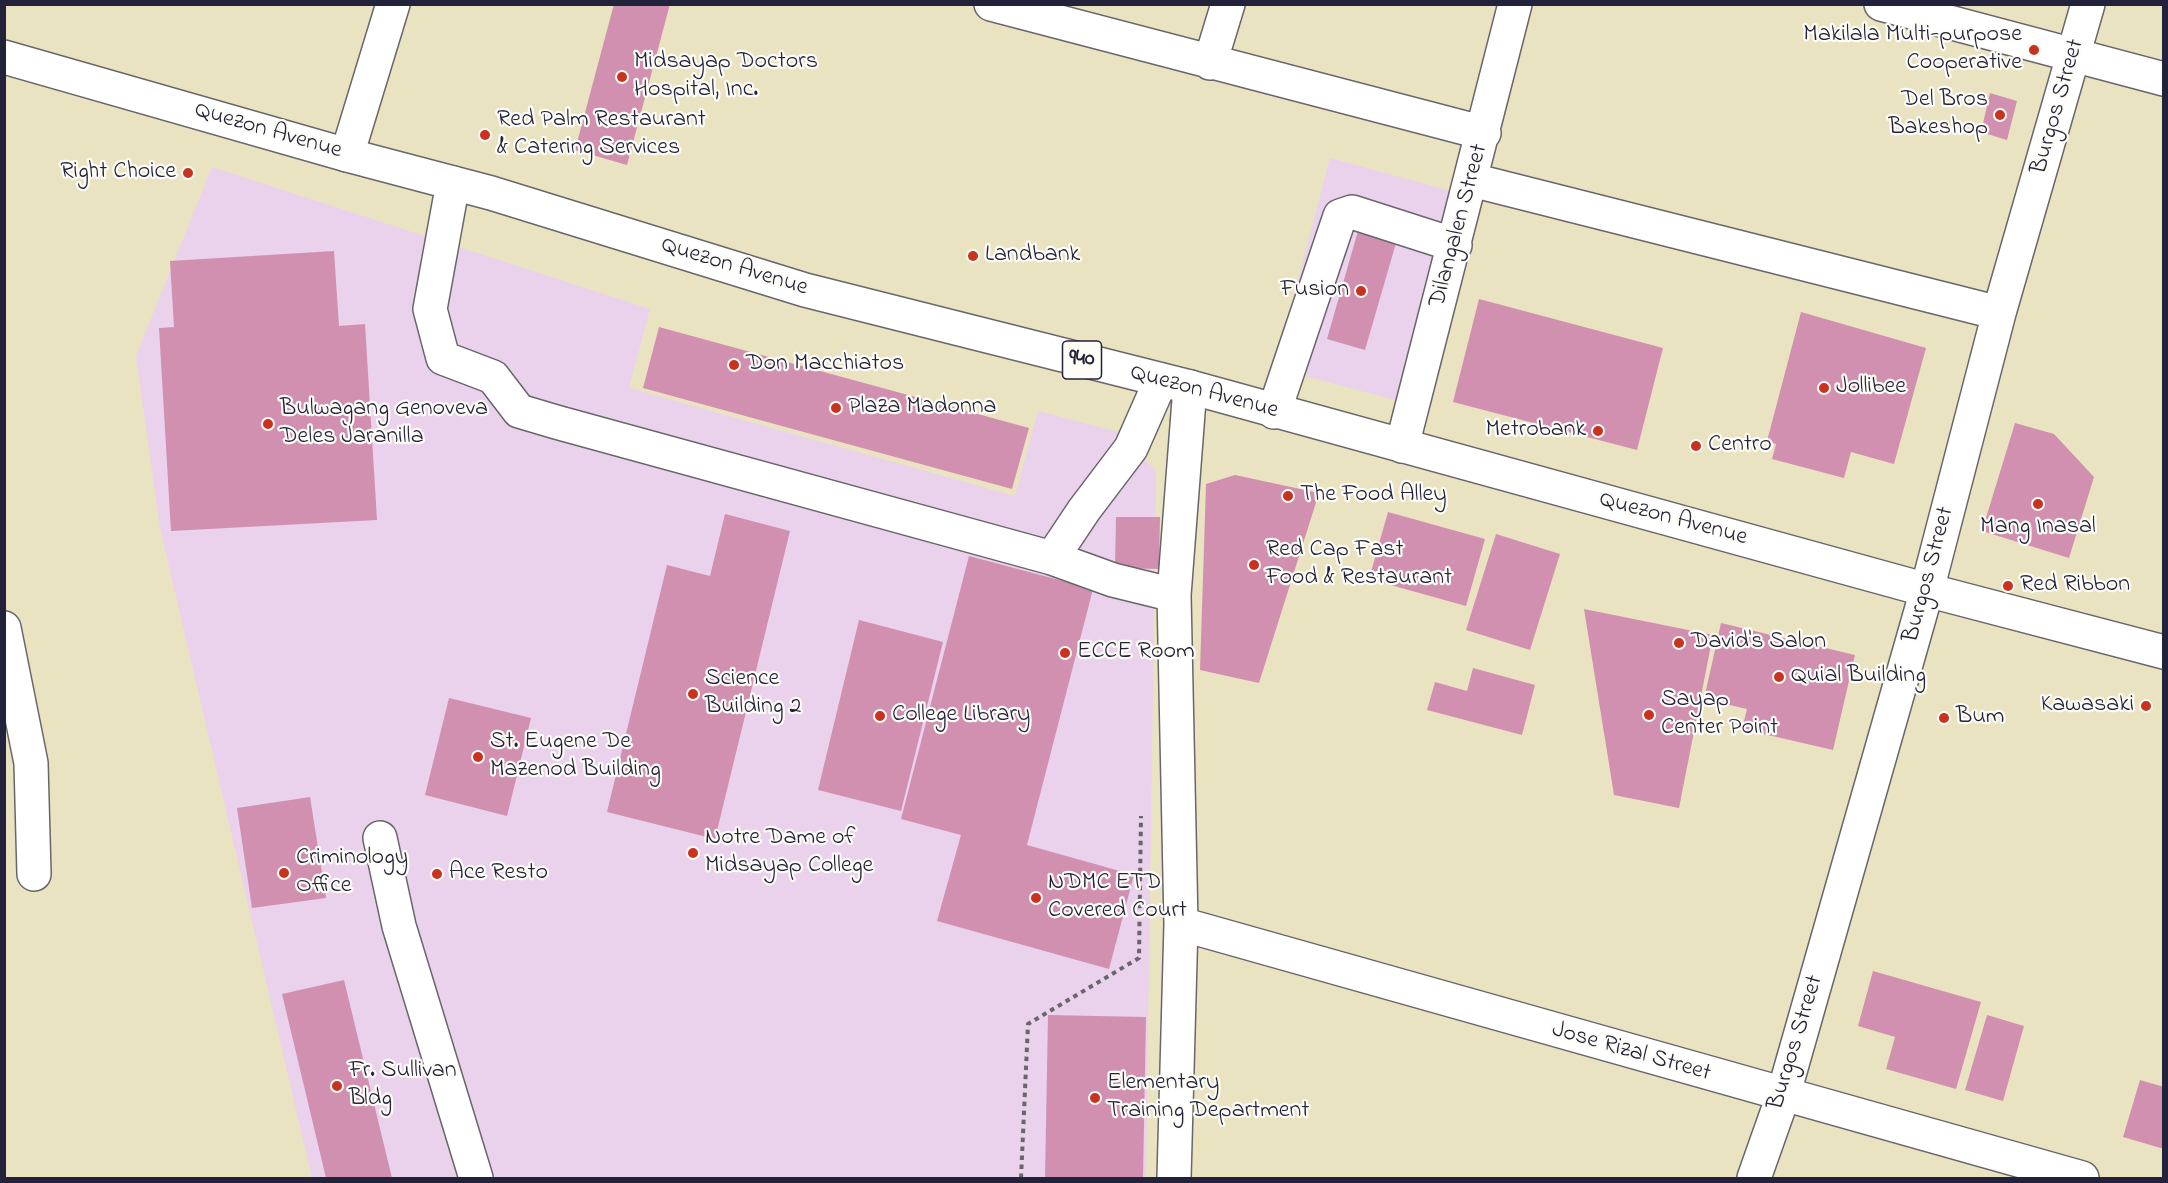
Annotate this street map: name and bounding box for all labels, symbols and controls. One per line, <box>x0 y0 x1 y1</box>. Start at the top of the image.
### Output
place label: Makilala Multi-purpose Cooperative <box>1803 22 2022 78</box>
street label: Burgos Street <box>2026 36 2092 178</box>
marker: Makilala Multi-purpose Cooperative <box>2027 43 2041 57</box>
place label: Midsayap Doctors Hospital, Inc. <box>634 49 818 105</box>
marker: Midsayap Doctors Hospital, Inc. <box>615 70 629 84</box>
place label: Del Bros Bakeshop <box>1888 87 1988 143</box>
street label: Quezon Avenue <box>191 97 345 167</box>
place label: Red Palm Restaurant & Catering Services <box>497 107 706 163</box>
marker: Del Bros Bakeshop <box>1993 108 2007 122</box>
marker: Red Palm Restaurant & Catering Services <box>478 128 492 142</box>
street label: Dilangalen Street <box>1424 141 1496 311</box>
place label: Right Choice <box>60 159 176 187</box>
marker: Right Choice <box>181 166 195 180</box>
street label: Quezon Avenue <box>657 232 811 304</box>
place label: Landbank <box>985 242 1080 270</box>
marker: Landbank <box>966 249 980 263</box>
place label: Fusion <box>1281 277 1349 305</box>
marker: Fusion <box>1354 284 1368 298</box>
road number: 940 <box>1062 341 1102 379</box>
place label: Don Macchiatos <box>746 351 904 379</box>
marker: Don Macchiatos <box>727 358 741 372</box>
street label: Quezon Avenue <box>1127 359 1281 427</box>
place label: Jollibee <box>1836 374 1906 402</box>
marker: Jollibee <box>1817 381 1831 395</box>
place label: Plaza Madonna <box>848 394 997 422</box>
place label: Bulwagang Genoveva Deles Jaranilla <box>280 396 488 452</box>
marker: Plaza Madonna <box>829 401 843 415</box>
marker: Bulwagang Genoveva Deles Jaranilla <box>261 417 275 431</box>
place label: Metrobank <box>1485 417 1586 445</box>
marker: Metrobank <box>1591 424 1605 438</box>
place label: Centro <box>1708 432 1772 460</box>
marker: Centro <box>1689 439 1703 453</box>
place label: The Food Alley <box>1300 482 1447 510</box>
street label: Quezon Avenue <box>1596 486 1750 554</box>
marker: The Food Alley <box>1281 489 1295 503</box>
marker: Mang Inasal <box>2031 497 2045 511</box>
street label: Burgos Street <box>1898 504 1962 646</box>
place label: Mang Inasal <box>1980 514 2096 542</box>
place label: Red Cap Fast Food & Restaurant <box>1266 537 1452 593</box>
marker: Red Cap Fast Food & Restaurant <box>1247 558 1261 572</box>
place label: Red Ribbon <box>2020 572 2130 600</box>
marker: Red Ribbon <box>2001 579 2015 593</box>
place label: David's Salon <box>1691 629 1826 657</box>
marker: David's Salon <box>1672 636 1686 650</box>
place label: ECCE Room <box>1077 639 1195 667</box>
marker: ECCE Room <box>1058 646 1072 660</box>
place label: Quial Building <box>1791 663 1926 691</box>
place label: Science Building 2 <box>705 666 802 722</box>
marker: Quial Building <box>1772 670 1786 684</box>
marker: Science Building 2 <box>686 687 700 701</box>
place label: Sayap Center Point <box>1661 687 1778 743</box>
place label: Kawasaki <box>2041 692 2134 720</box>
marker: Kawasaki <box>2139 699 2153 713</box>
place label: College Library <box>892 702 1030 730</box>
place label: Bum <box>1956 704 2004 732</box>
marker: Sayap Center Point <box>1642 708 1656 722</box>
marker: College Library <box>873 709 887 723</box>
marker: Bum <box>1937 711 1951 725</box>
place label: St. Eugene De Mazenod Building <box>490 729 661 785</box>
marker: St. Eugene De Mazenod Building <box>471 750 485 764</box>
place label: Notre Dame of Midsayap College <box>705 825 873 881</box>
place label: Criminology Office <box>296 845 408 901</box>
marker: Notre Dame of Midsayap College <box>686 846 700 860</box>
place label: Ace Resto <box>449 860 548 888</box>
marker: Criminology Office <box>277 866 291 880</box>
marker: Ace Resto <box>430 867 444 881</box>
place label: NDMC ETD Covered Court <box>1048 870 1187 926</box>
marker: NDMC ETD Covered Court <box>1029 891 1043 905</box>
street label: Burgos Street <box>1763 972 1831 1114</box>
street label: Jose Rizal Street <box>1548 1017 1714 1089</box>
place label: Fr. Sullivan Bldg <box>349 1058 456 1114</box>
place label: Elementary Training Department <box>1107 1070 1309 1126</box>
marker: Fr. Sullivan Bldg <box>330 1079 344 1093</box>
marker: Elementary Training Department <box>1088 1091 1102 1105</box>

